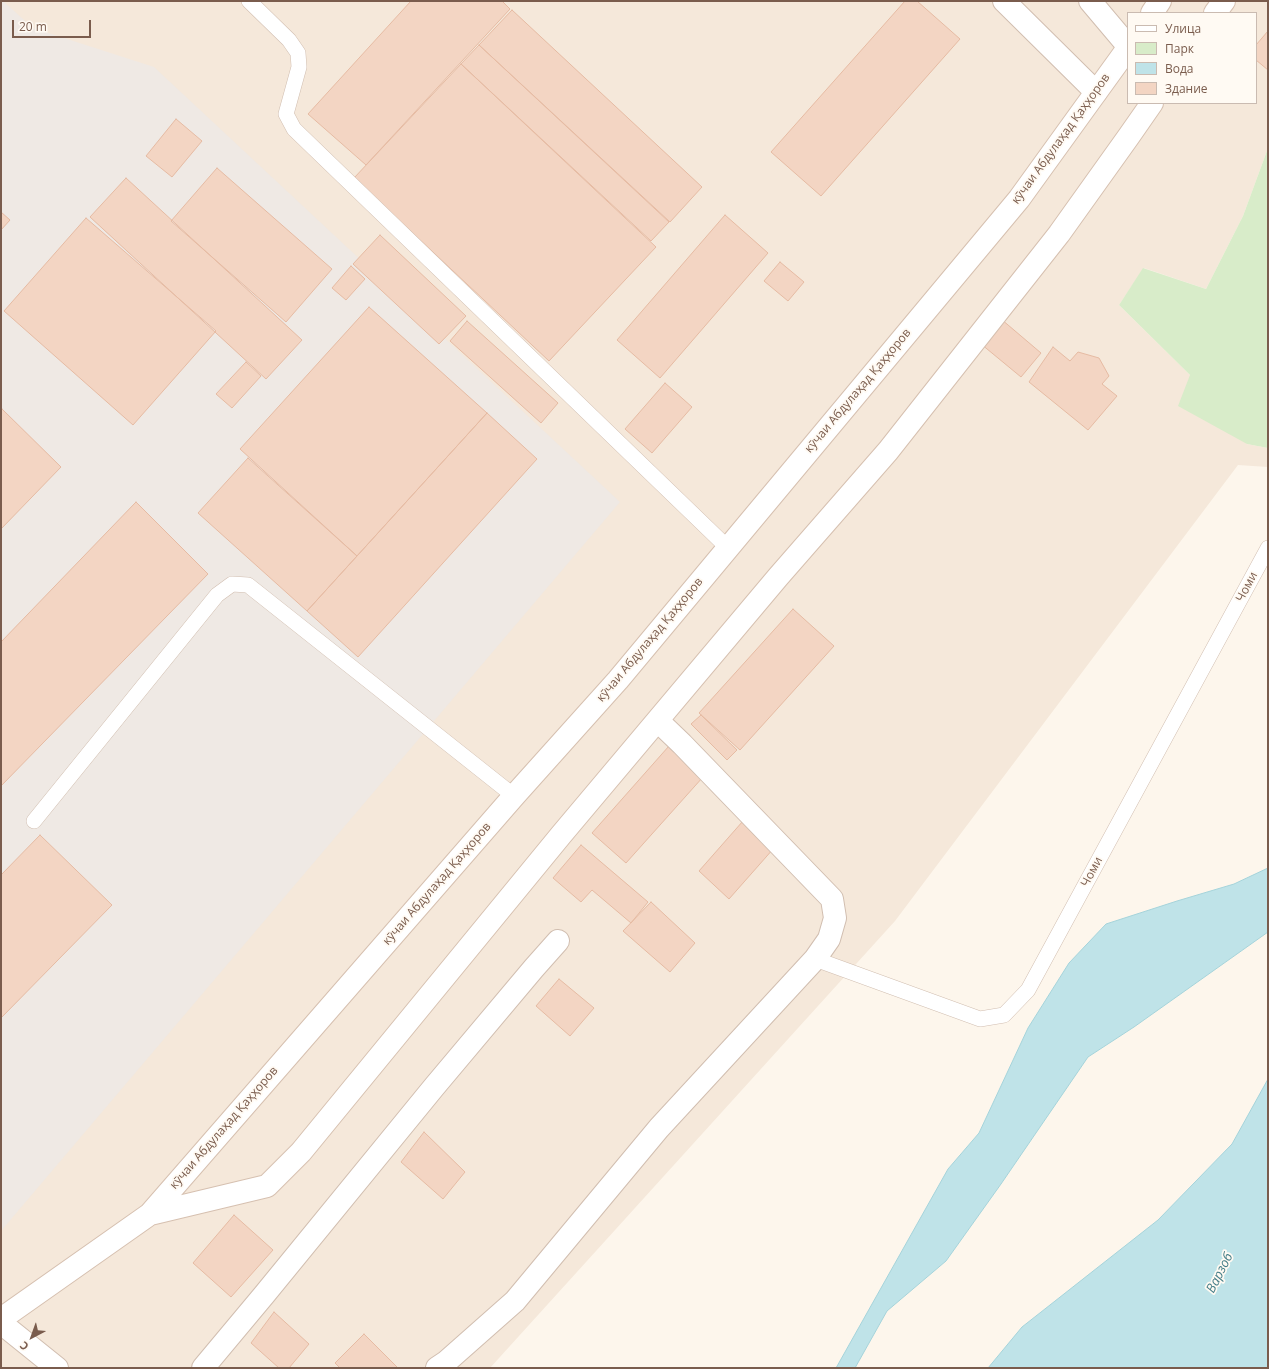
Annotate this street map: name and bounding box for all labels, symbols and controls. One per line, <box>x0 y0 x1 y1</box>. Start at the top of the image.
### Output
scale bar <box>14 12 93 38</box>
legend <box>1127 12 1257 104</box>
text: 20 m <box>19 18 47 35</box>
text: Улица <box>1165 20 1201 37</box>
text: Парк <box>1165 40 1194 57</box>
text: Вода <box>1165 60 1194 77</box>
street label: кӯчаи Абдулаҳад Қаҳҳоров <box>1009 71 1113 207</box>
text: Здание <box>1165 80 1208 97</box>
street label: кӯчаи Абдулаҳад Қаҳҳоров <box>802 326 914 456</box>
street label: Чоми <box>1233 570 1261 604</box>
street label: кӯчаи Абдулаҳад Қаҳҳоров <box>594 575 706 705</box>
street label: кӯчаи Абдулаҳад Қаҳҳоров <box>380 820 494 948</box>
street label: Чоми <box>1078 855 1106 889</box>
street label: кӯчаи Абдулаҳад Қаҳҳоров <box>167 1064 281 1192</box>
water label: Варзоб <box>1203 1250 1237 1296</box>
north arrow <box>12 1317 52 1357</box>
text: С <box>16 1338 31 1354</box>

